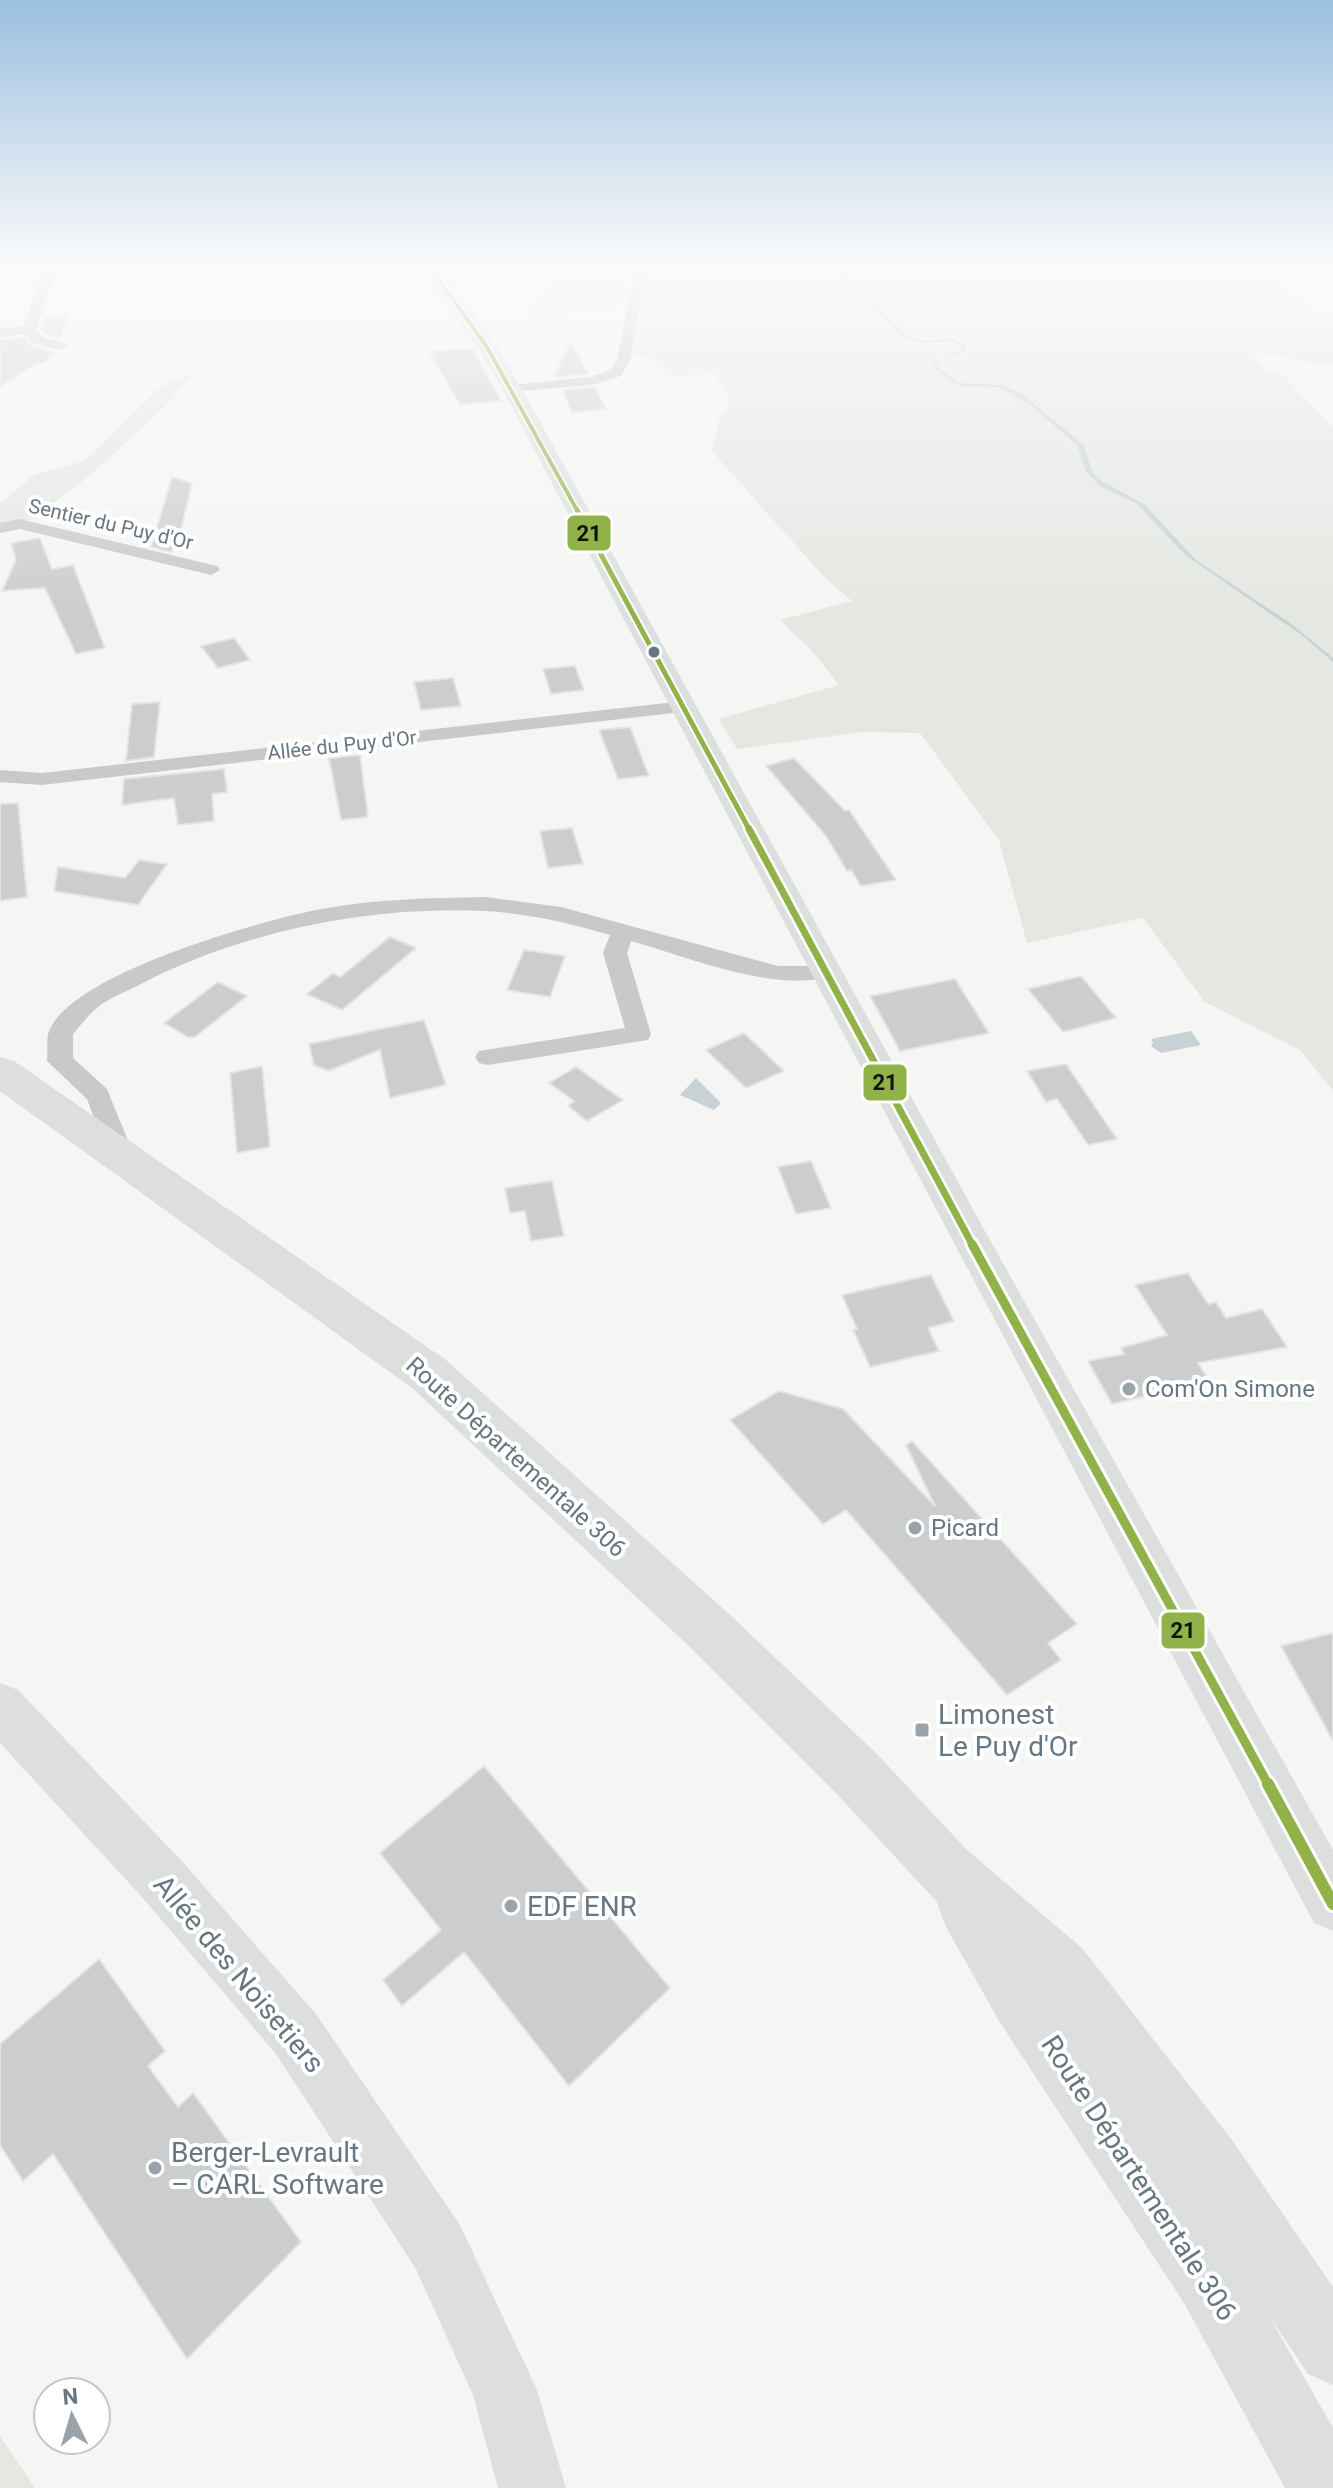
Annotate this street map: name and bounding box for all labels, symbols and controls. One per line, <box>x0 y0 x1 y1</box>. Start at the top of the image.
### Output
street label: Sentier du Puy d'Or <box>26 493 196 555</box>
line badge: 21 <box>566 514 612 552</box>
text: 21 <box>576 521 602 546</box>
unlabelled marker <box>646 644 662 660</box>
street label: Allée du Puy d'Or <box>266 725 418 765</box>
line badge: 21 <box>862 1063 908 1102</box>
text: 21 <box>872 1070 898 1095</box>
street label: Route Départementale 306 <box>401 1351 631 1563</box>
place label: Com'On Simone <box>1145 1375 1315 1403</box>
marker: Com'On Simone <box>1120 1380 1138 1398</box>
place label: Picard <box>931 1514 999 1542</box>
marker: Picard <box>906 1519 924 1537</box>
line badge: 21 <box>1160 1611 1206 1650</box>
text: 21 <box>1170 1618 1196 1643</box>
place label: Limonest Le Puy d'Or <box>938 1698 1078 1763</box>
marker: Limonest Le Puy d'Or <box>913 1721 931 1739</box>
street label: Allée des Noisetiers <box>147 1869 331 2079</box>
place label: EDF ENR <box>527 1890 637 1923</box>
marker: EDF ENR <box>502 1897 520 1915</box>
street label: Route Départementale 306 <box>1034 2029 1244 2327</box>
place label: Berger-Levrault – CARL Software <box>171 2136 384 2201</box>
marker: Berger-Levrault – CARL Software <box>146 2159 164 2177</box>
north arrow <box>32 2376 112 2456</box>
text: N <box>61 2383 79 2410</box>

